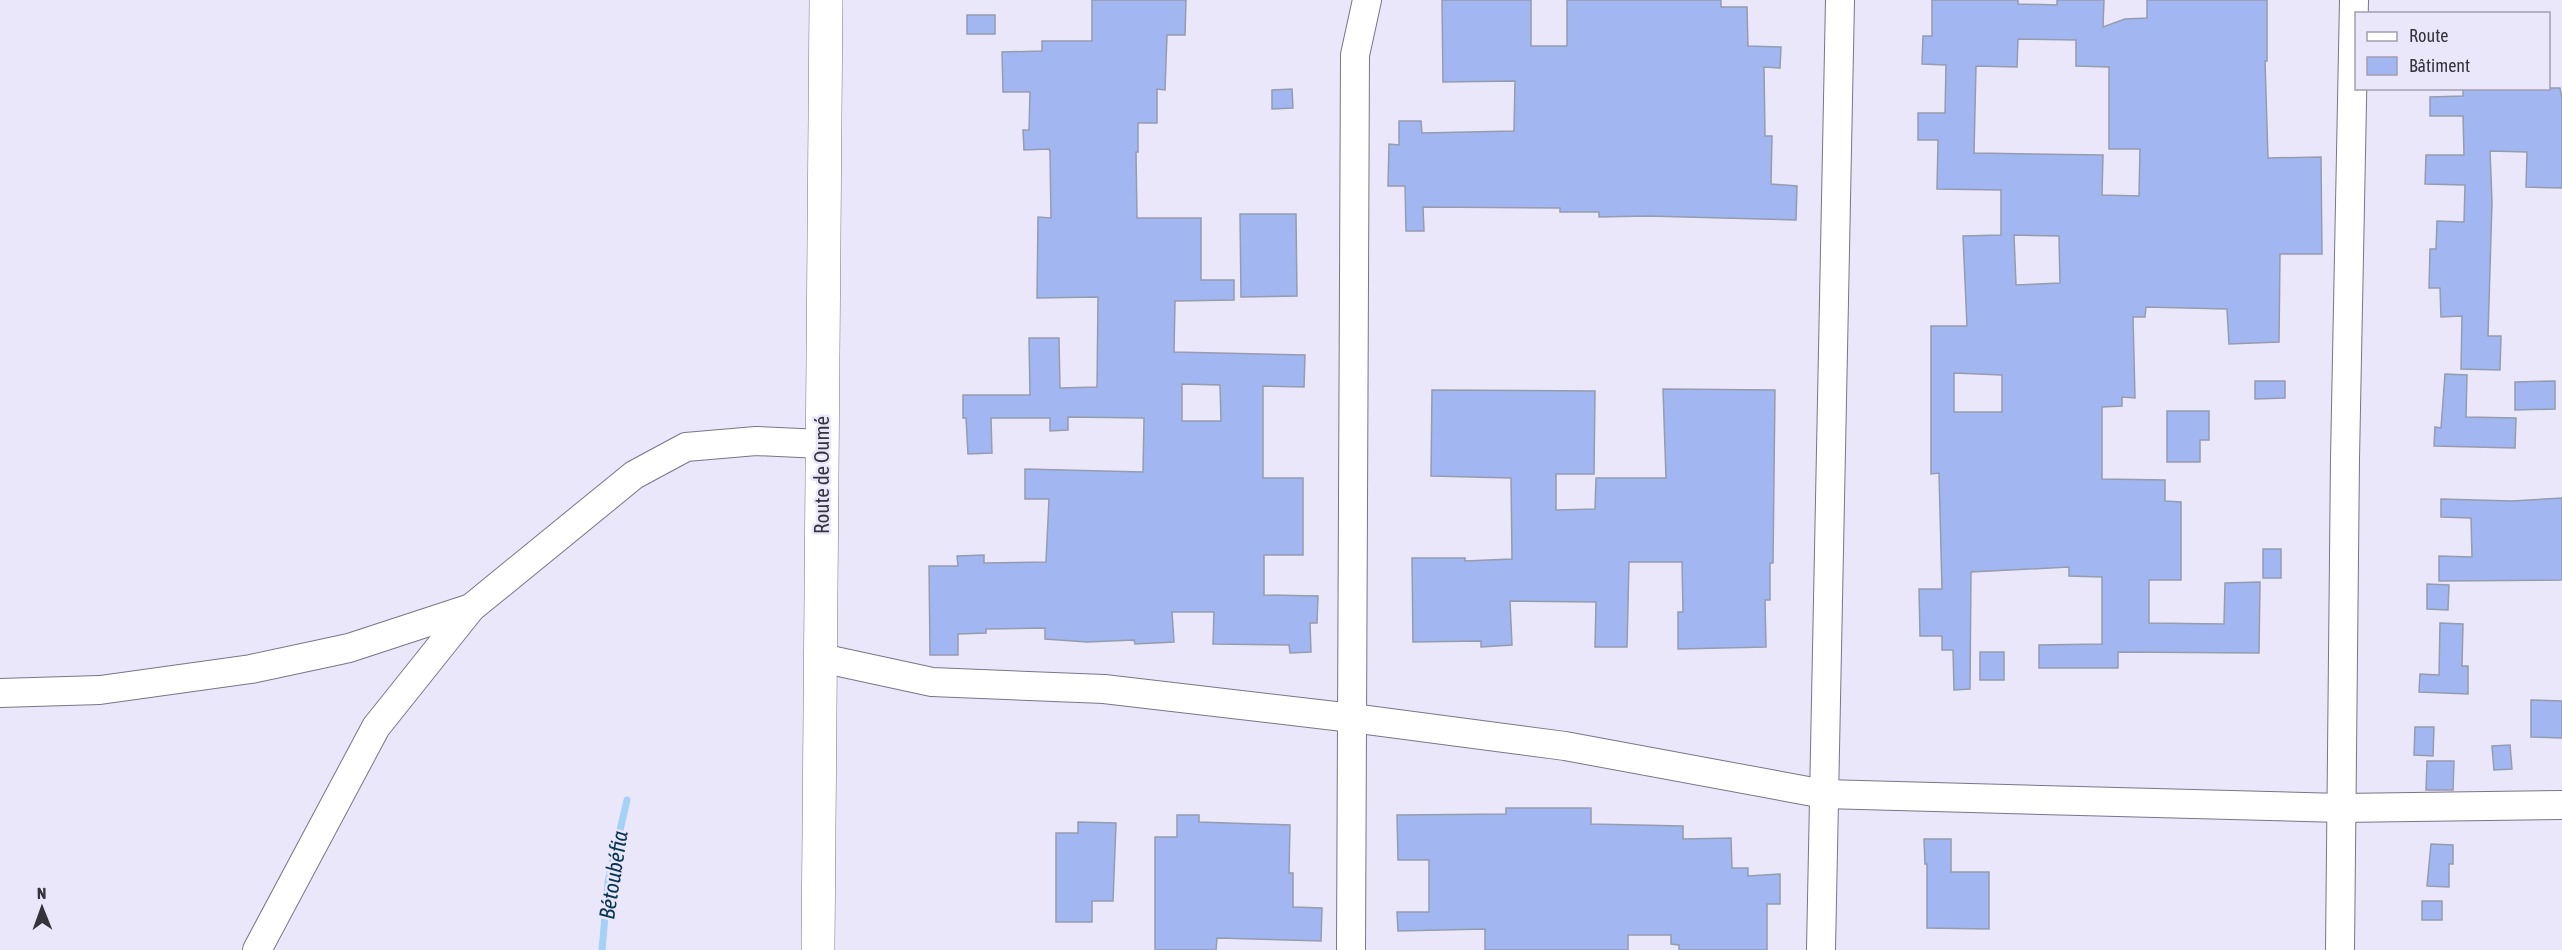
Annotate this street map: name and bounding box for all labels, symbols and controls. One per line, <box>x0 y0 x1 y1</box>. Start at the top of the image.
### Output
legend <box>2355 12 2550 90</box>
text: Route <box>2409 25 2448 46</box>
text: Bâtiment <box>2409 55 2470 76</box>
street label: Route de Oumé <box>809 416 833 534</box>
water label: Bétoubéfia <box>593 829 633 921</box>
north arrow <box>12 878 72 938</box>
text: N <box>37 884 47 902</box>

